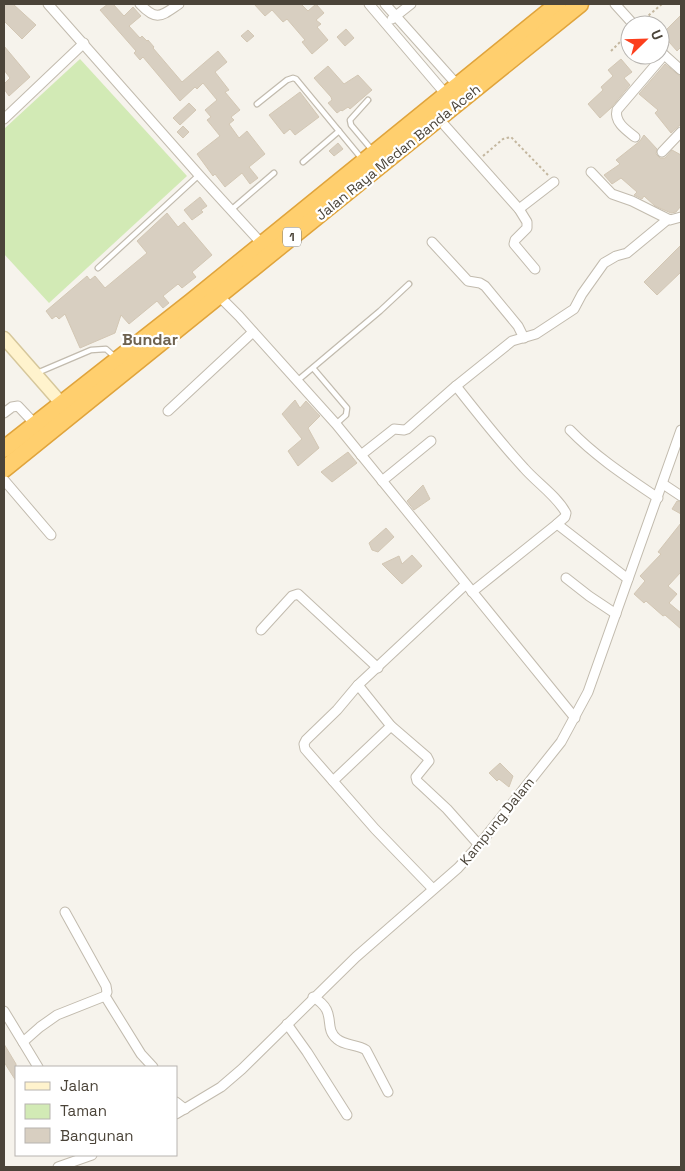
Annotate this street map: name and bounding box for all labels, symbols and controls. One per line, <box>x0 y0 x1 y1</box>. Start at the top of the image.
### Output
north arrow <box>620 15 670 65</box>
text: U <box>647 27 667 43</box>
street label: Jalan Raya Medan Banda Aceh <box>312 80 484 224</box>
road number: 1 <box>283 228 301 246</box>
district label: Bundar <box>122 329 178 350</box>
street label: Kampung Dalam <box>456 773 538 869</box>
legend <box>15 1066 178 1156</box>
text: Jalan <box>60 1076 99 1095</box>
text: Taman <box>60 1101 107 1120</box>
text: Bangunan <box>60 1126 134 1145</box>

